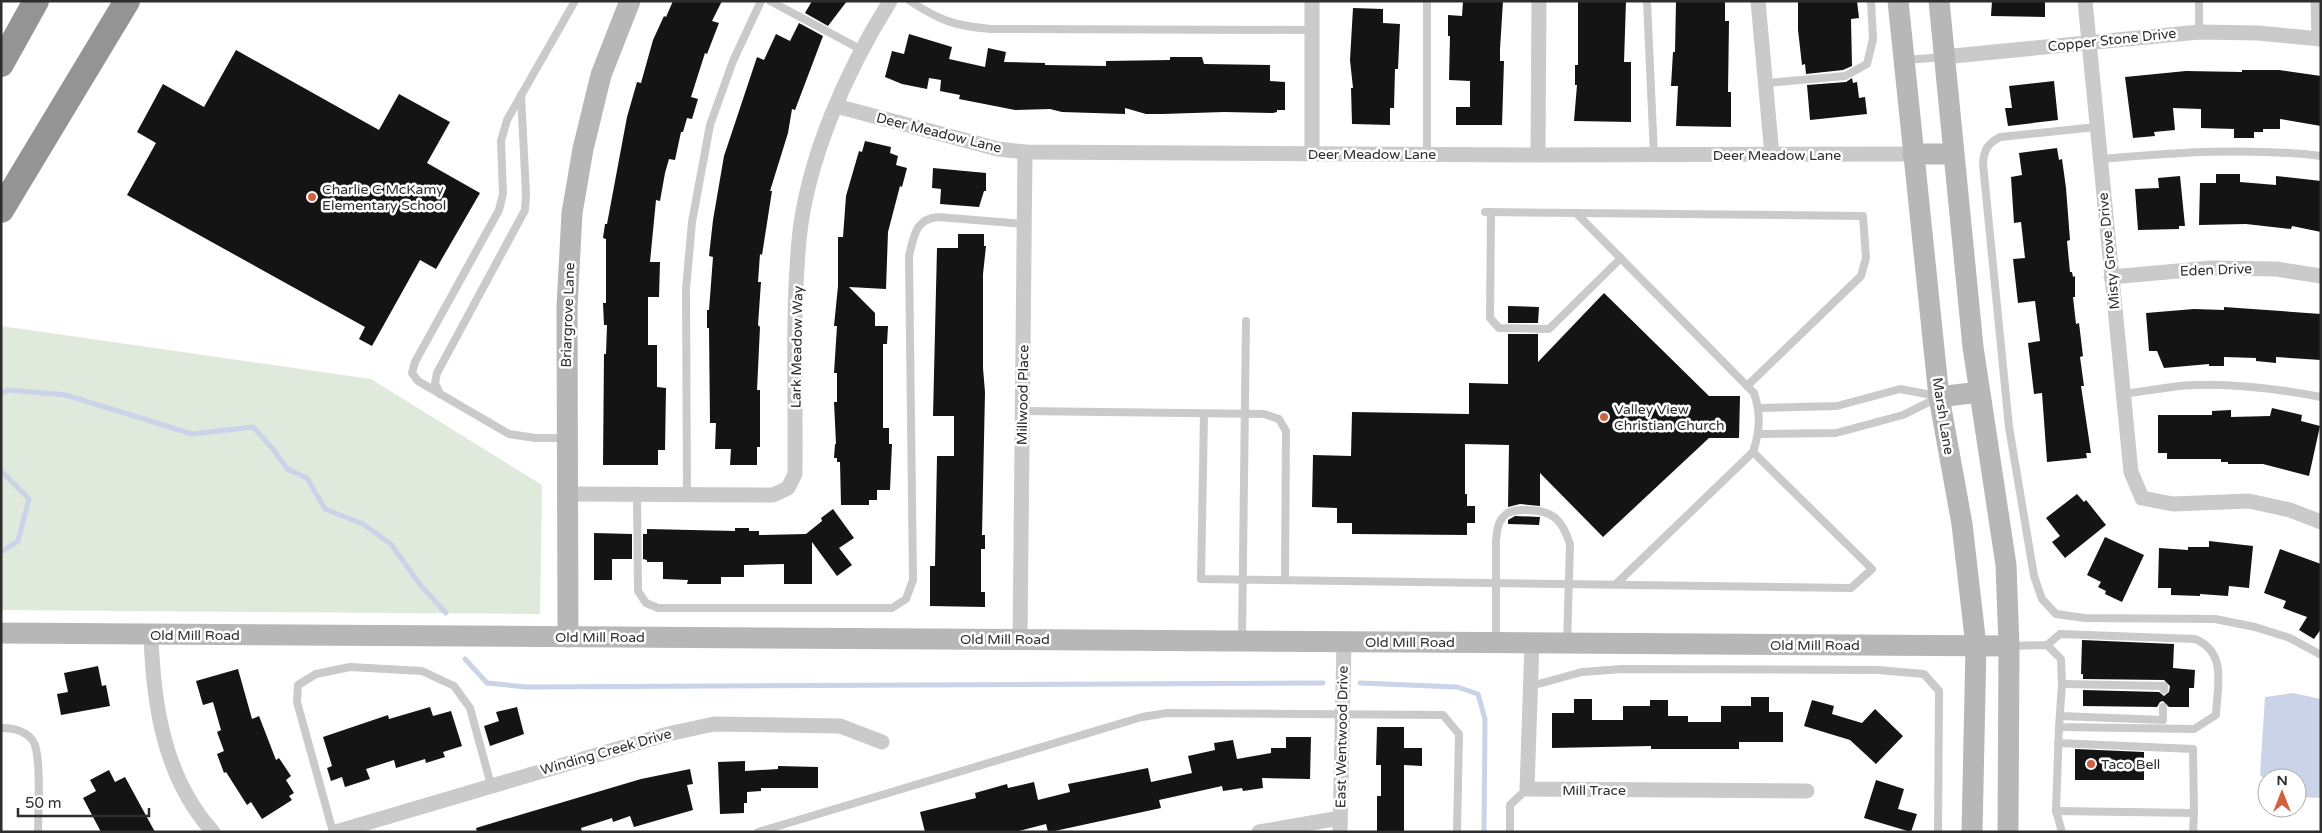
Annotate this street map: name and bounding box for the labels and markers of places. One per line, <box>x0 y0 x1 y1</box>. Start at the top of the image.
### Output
place label: Charlie C McKamy Elementary School <box>322 181 446 214</box>
marker: Charlie C McKamy Elementary School <box>306 191 318 203</box>
place label: Valley View Christian Church <box>1614 401 1725 434</box>
marker: Valley View Christian Church <box>1598 411 1610 423</box>
place label: Taco Bell <box>2101 756 2160 773</box>
marker: Taco Bell <box>2085 758 2097 770</box>

